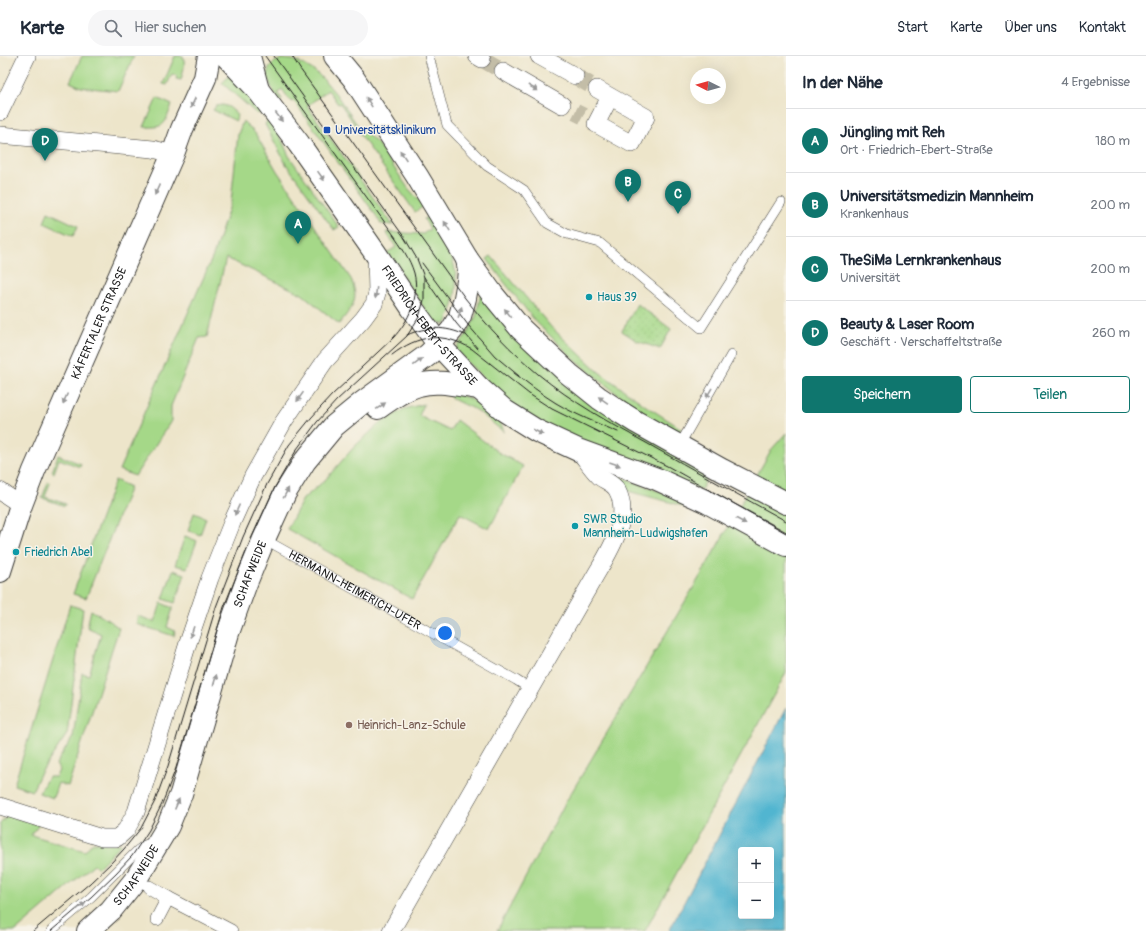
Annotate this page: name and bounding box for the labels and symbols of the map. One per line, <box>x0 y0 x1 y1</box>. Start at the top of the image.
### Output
north arrow <box>690 68 726 104</box>
one-way arrow <box>527 84 539 91</box>
one-way arrow <box>365 97 373 107</box>
one-way arrow <box>190 98 196 109</box>
one-way arrow <box>274 111 283 122</box>
place label: Universitätsklinikum <box>335 123 437 138</box>
marker: Universitätsklinikum <box>322 125 332 135</box>
pin: D <box>32 128 58 161</box>
one-way arrow <box>400 149 407 161</box>
pin: B <box>615 169 641 202</box>
one-way arrow <box>317 170 325 181</box>
pin: C <box>665 181 691 214</box>
one-way arrow <box>154 184 160 196</box>
pin: A <box>285 211 311 244</box>
one-way arrow <box>443 221 451 231</box>
street label: FRIEDRICH-EBERT-STRASSE <box>378 262 480 389</box>
street label: KÄFERTALER STRASSE <box>68 265 130 382</box>
one-way arrow <box>373 287 379 299</box>
place label: Haus 39 <box>597 290 637 305</box>
marker: Haus 39 <box>584 292 594 302</box>
one-way arrow <box>457 306 463 318</box>
one-way arrow <box>503 307 512 318</box>
one-way arrow <box>413 358 423 366</box>
one-way arrow <box>706 387 712 399</box>
one-way arrow <box>296 392 304 402</box>
one-way arrow <box>62 393 68 405</box>
one-way arrow <box>598 396 608 404</box>
one-way arrow <box>376 402 387 410</box>
one-way arrow <box>532 428 544 435</box>
one-way arrow <box>609 461 621 467</box>
one-way arrow <box>282 487 289 499</box>
one-way arrow <box>234 505 240 517</box>
place label: SWR Studio Mannheim-Ludwigshafen <box>583 512 708 541</box>
one-way arrow <box>736 518 747 524</box>
marker: SWR Studio Mannheim-Ludwigshafen <box>570 521 580 531</box>
street label: SCHAFWEIDE <box>230 538 270 610</box>
place label: Friedrich Abel <box>24 545 93 560</box>
marker: Friedrich Abel <box>11 547 21 557</box>
street label: HERMANN-HEIMERICH-UFER <box>286 547 424 633</box>
your location <box>435 623 455 643</box>
one-way arrow <box>189 627 195 639</box>
one-way arrow <box>212 673 218 685</box>
place label: Heinrich-Lanz-Schule <box>357 718 466 733</box>
marker: Heinrich-Lanz-Schule <box>344 720 354 730</box>
one-way arrow <box>173 798 180 810</box>
street label: SCHAFWEIDE <box>110 842 162 909</box>
one-way arrow <box>75 901 86 910</box>

